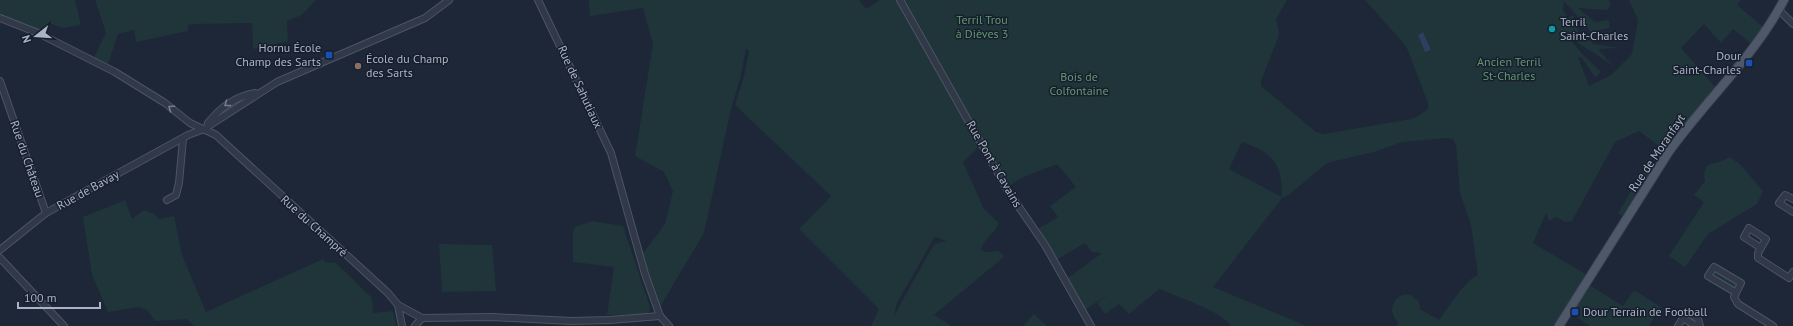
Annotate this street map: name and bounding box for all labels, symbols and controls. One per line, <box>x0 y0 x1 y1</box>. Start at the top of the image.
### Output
park label: Terril Trou à Dièves 3 <box>956 12 1008 41</box>
place label: Terril Saint-Charles <box>1560 14 1628 43</box>
north arrow <box>16 16 56 56</box>
marker: Terril Saint-Charles <box>1547 24 1557 34</box>
text: N <box>19 33 34 44</box>
place label: Hornu École Champ des Sarts <box>235 40 321 69</box>
street label: Rue de Sahutiaux <box>555 43 606 131</box>
place label: Dour Saint-Charles <box>1673 48 1741 77</box>
marker: Hornu École Champ des Sarts <box>324 50 334 60</box>
place label: École du Champ des Sarts <box>366 51 449 80</box>
park label: Ancien Terril St-Charles <box>1477 54 1541 83</box>
marker: Dour Saint-Charles <box>1744 58 1754 68</box>
marker: École du Champ des Sarts <box>353 61 363 71</box>
park label: Bois de Colfontaine <box>1050 69 1108 98</box>
one-way arrow <box>224 99 231 107</box>
one-way arrow <box>168 105 175 113</box>
street label: Rue de Moranfayt <box>1625 111 1688 194</box>
street label: Rue du Château <box>7 118 48 199</box>
street label: Rue Pont à Cavains <box>964 118 1025 210</box>
street label: Rue de Bavay <box>54 166 122 213</box>
street label: Rue du Champré <box>278 192 351 260</box>
scale bar <box>18 284 100 310</box>
text: 100 m <box>24 290 57 305</box>
place label: Dour Terrain de Football <box>1583 304 1708 319</box>
marker: Dour Terrain de Football <box>1570 307 1580 317</box>

